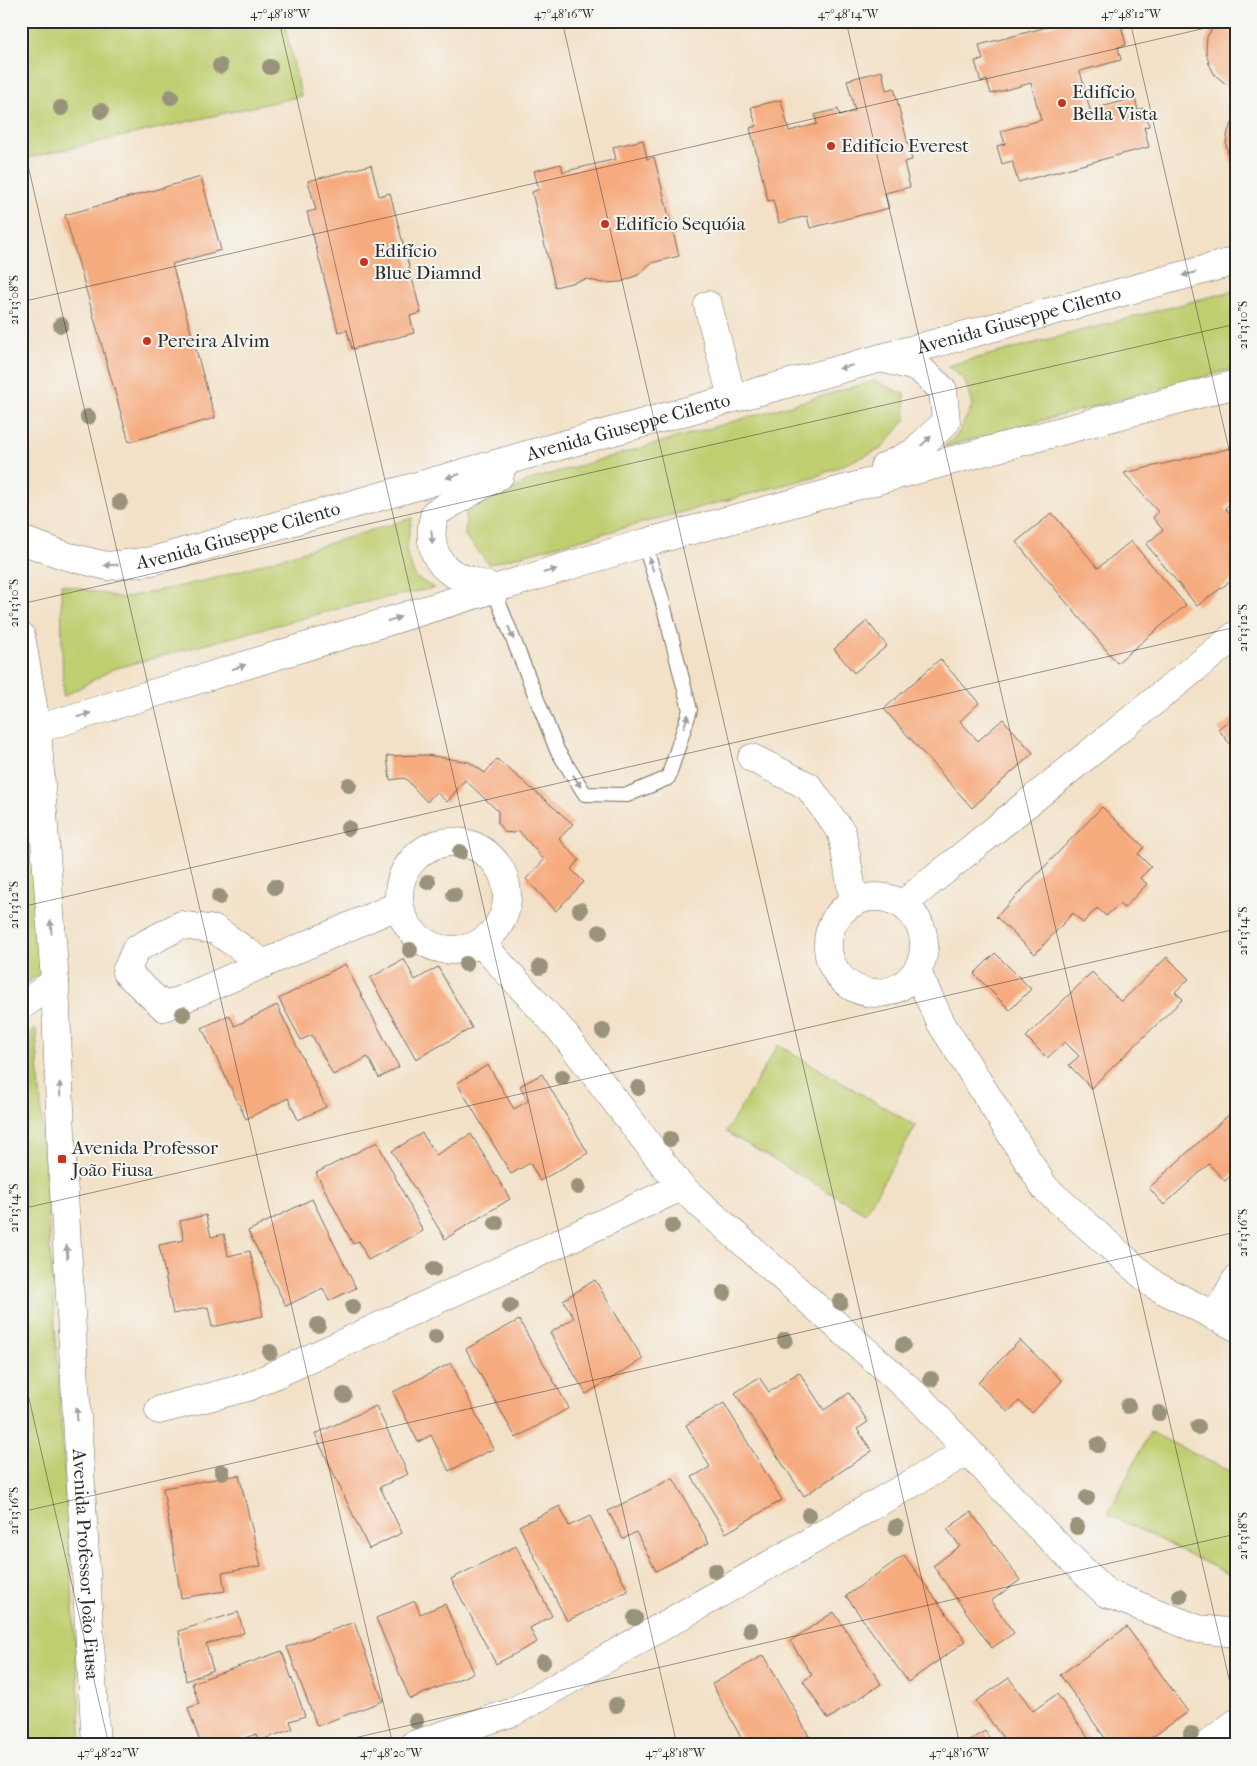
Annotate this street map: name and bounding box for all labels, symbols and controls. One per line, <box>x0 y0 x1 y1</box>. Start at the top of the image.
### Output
text: 47°48'18"W <box>250 7 311 21</box>
text: 47°48'16"W <box>534 7 595 21</box>
text: 47°48'14"W <box>818 7 879 21</box>
text: 47°48'12"W <box>1101 7 1162 21</box>
place label: Edifício Bella Vista <box>1072 81 1158 125</box>
marker: Edifício Bella Vista <box>1056 97 1068 109</box>
place label: Edifício Everest <box>841 135 969 157</box>
marker: Edifício Everest <box>825 140 837 152</box>
place label: Edifício Sequóia <box>615 213 746 235</box>
marker: Edifício Sequóia <box>599 218 611 230</box>
place label: Edifício Blue Diamnd <box>374 240 482 284</box>
marker: Edifício Blue Diamnd <box>358 256 370 268</box>
one-way arrow <box>1181 270 1196 278</box>
text: 21°13'08"S <box>7 275 21 325</box>
street label: Avenida Giuseppe Cilento <box>914 282 1124 359</box>
text: 21°13'10"S <box>1236 301 1250 349</box>
place label: Pereira Alvim <box>157 330 270 352</box>
marker: Pereira Alvim <box>141 335 153 347</box>
one-way arrow <box>839 364 854 372</box>
street label: Avenida Giuseppe Cilento <box>523 389 733 466</box>
one-way arrow <box>919 435 931 447</box>
one-way arrow <box>446 472 461 480</box>
street label: Avenida Giuseppe Cilento <box>134 497 343 574</box>
one-way arrow <box>428 529 436 545</box>
one-way arrow <box>647 556 654 571</box>
one-way arrow <box>102 561 118 569</box>
one-way arrow <box>542 567 557 575</box>
text: 21°13'10"S <box>7 579 21 627</box>
text: 21°13'12"S <box>1236 604 1250 652</box>
one-way arrow <box>387 614 402 622</box>
one-way arrow <box>508 626 516 640</box>
one-way arrow <box>232 662 247 670</box>
one-way arrow <box>76 711 91 718</box>
one-way arrow <box>683 713 691 728</box>
one-way arrow <box>572 775 581 788</box>
text: 21°13'12"S <box>7 881 21 929</box>
text: 21°13'14"S <box>1236 907 1250 955</box>
one-way arrow <box>46 919 54 935</box>
one-way arrow <box>56 1081 64 1097</box>
place label: Avenida Professor João Fiusa <box>70 1137 219 1181</box>
marker: Avenida Professor João Fiusa <box>56 1153 68 1165</box>
text: 21°13'14"S <box>7 1184 21 1232</box>
text: 21°13'16"S <box>1236 1209 1250 1257</box>
one-way arrow <box>63 1243 71 1259</box>
one-way arrow <box>72 1406 80 1422</box>
street label: Avenida Professor João Fiusa <box>68 1447 103 1681</box>
text: 21°13'16"S <box>7 1487 21 1535</box>
text: 21°13'18"S <box>1236 1512 1250 1560</box>
text: 47°48'22"W <box>77 1746 140 1760</box>
text: 47°48'20"W <box>360 1746 423 1760</box>
text: 47°48'18"W <box>645 1746 706 1760</box>
text: 47°48'16"W <box>929 1746 990 1760</box>

